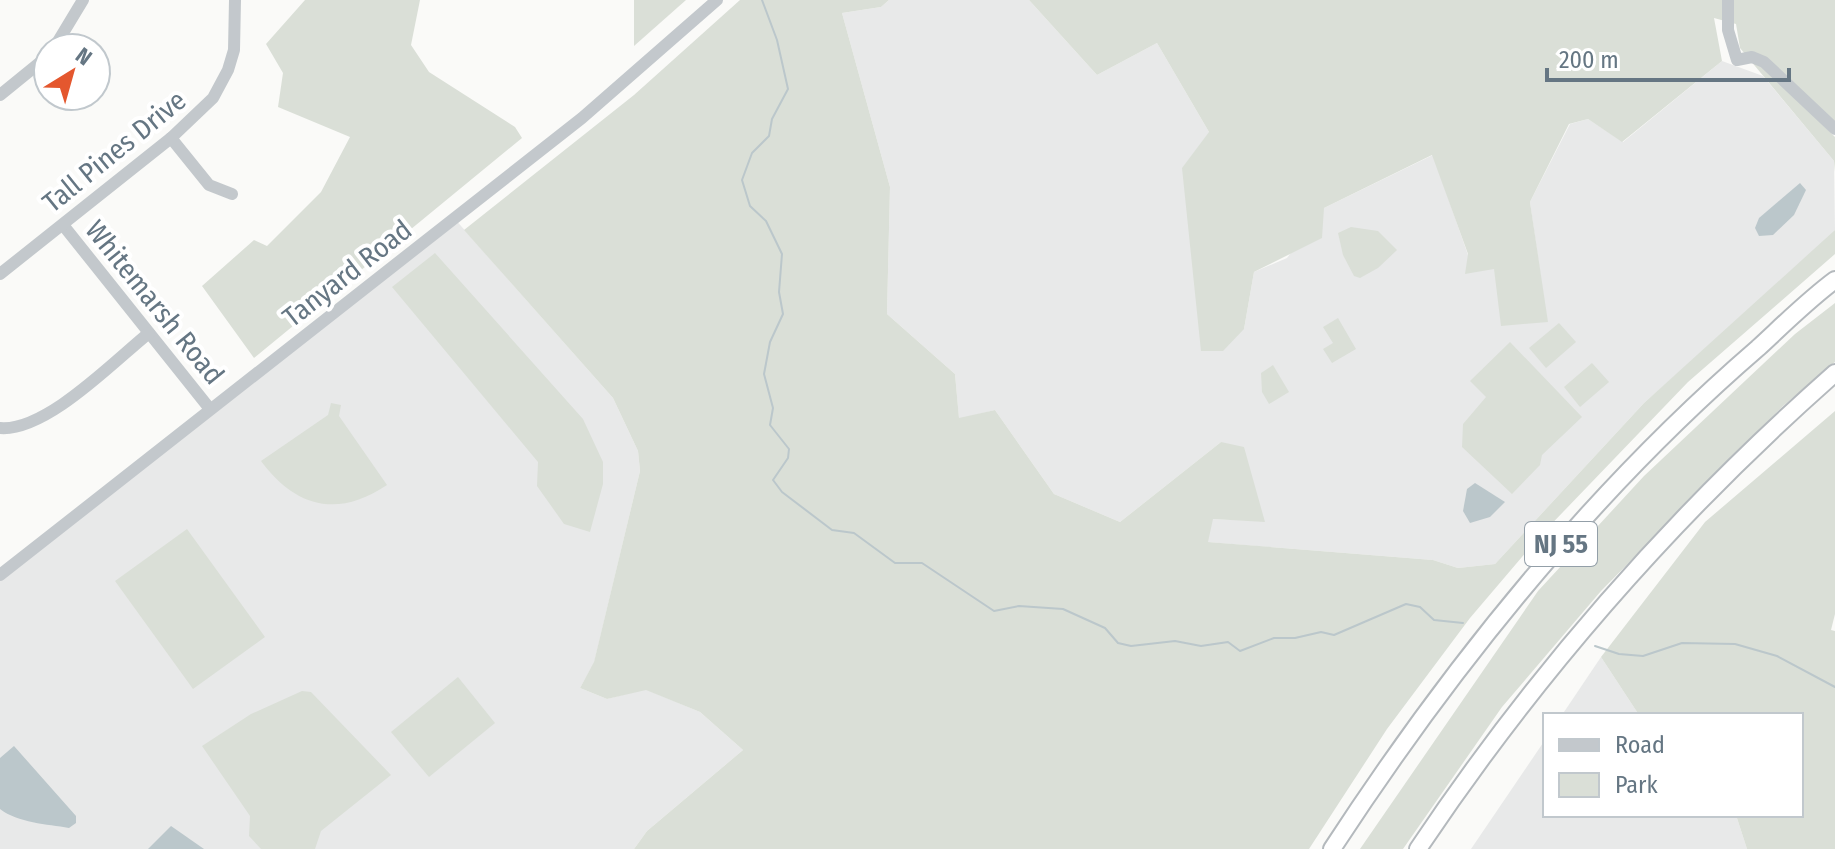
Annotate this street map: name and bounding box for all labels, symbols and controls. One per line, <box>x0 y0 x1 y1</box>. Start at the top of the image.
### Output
north arrow <box>32 32 112 112</box>
scale bar <box>1547 32 1789 82</box>
text: N <box>70 42 97 71</box>
text: 200 m <box>1559 46 1619 74</box>
street label: Tall Pines Drive <box>36 84 192 219</box>
street label: Tanyard Road <box>276 213 418 334</box>
street label: Whitemarsh Road <box>78 214 231 391</box>
road number: NJ 55 <box>1525 522 1597 566</box>
legend <box>1543 713 1803 817</box>
text: Road <box>1615 731 1665 759</box>
text: Park <box>1615 771 1658 799</box>

